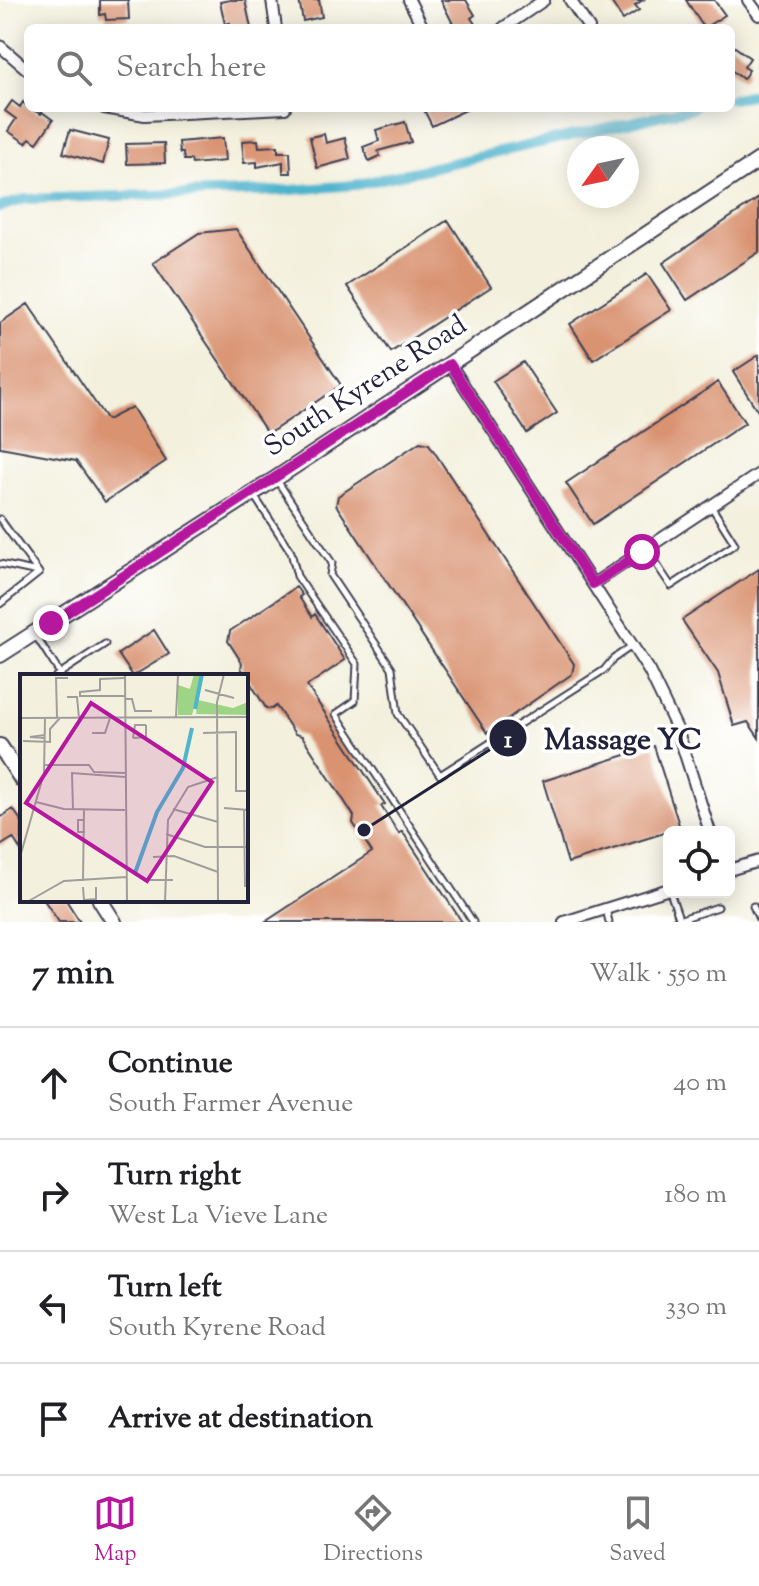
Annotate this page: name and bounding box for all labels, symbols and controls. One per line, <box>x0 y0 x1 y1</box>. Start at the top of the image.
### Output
search box <box>24 24 735 112</box>
icon: search <box>52 46 96 90</box>
text: Search here <box>116 47 266 90</box>
north arrow <box>567 136 639 208</box>
street label: South Kyrene Road <box>257 306 475 468</box>
route start <box>624 534 660 570</box>
route end <box>33 605 69 641</box>
inset map <box>20 674 248 902</box>
callout: Massage YC <box>488 711 718 765</box>
text: Massage YC <box>544 720 702 763</box>
text: 1 <box>504 724 513 758</box>
map controls <box>663 826 735 898</box>
button: locate <box>663 826 735 898</box>
text: 7 min <box>32 950 114 999</box>
text: Walk · 550 m <box>590 956 727 993</box>
text: Continue <box>108 1043 233 1086</box>
icon: ahead <box>32 1061 76 1105</box>
text: 40 m <box>673 1065 727 1102</box>
text: South Farmer Avenue <box>108 1086 353 1123</box>
text: Turn right <box>108 1155 241 1198</box>
icon: right <box>32 1173 76 1217</box>
text: 180 m <box>664 1177 727 1214</box>
text: West La Vieve Lane <box>108 1198 328 1235</box>
text: Turn left <box>108 1267 222 1310</box>
icon: left <box>32 1285 76 1329</box>
text: 330 m <box>665 1289 727 1326</box>
text: South Kyrene Road <box>108 1310 326 1347</box>
icon: arrive <box>32 1397 76 1441</box>
text: Arrive at destination <box>108 1398 373 1441</box>
tab: Map <box>93 1491 137 1571</box>
tab: Directions <box>324 1491 423 1571</box>
tab: Saved <box>609 1491 666 1571</box>

